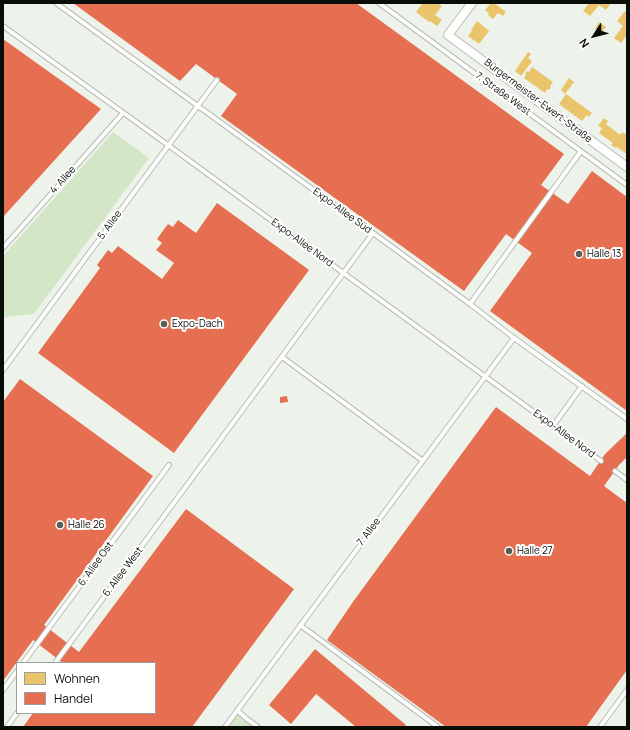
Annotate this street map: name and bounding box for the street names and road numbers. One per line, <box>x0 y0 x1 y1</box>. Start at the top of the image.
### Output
street label: Bürgermeister-Ewert-Straße <box>482 56 594 146</box>
street label: 7. Straße West <box>473 70 533 118</box>
street label: 4. Allee <box>48 164 78 196</box>
street label: Expo-Allee Süd <box>310 186 374 236</box>
street label: 5. Allee <box>95 208 125 242</box>
street label: Expo-Allee Nord <box>269 216 335 270</box>
street label: Expo-Allee Nord <box>531 407 597 461</box>
street label: 7. Allee <box>355 516 383 548</box>
street label: 6. Allee Ost <box>76 539 116 589</box>
street label: 6. Allee West <box>100 545 146 599</box>

